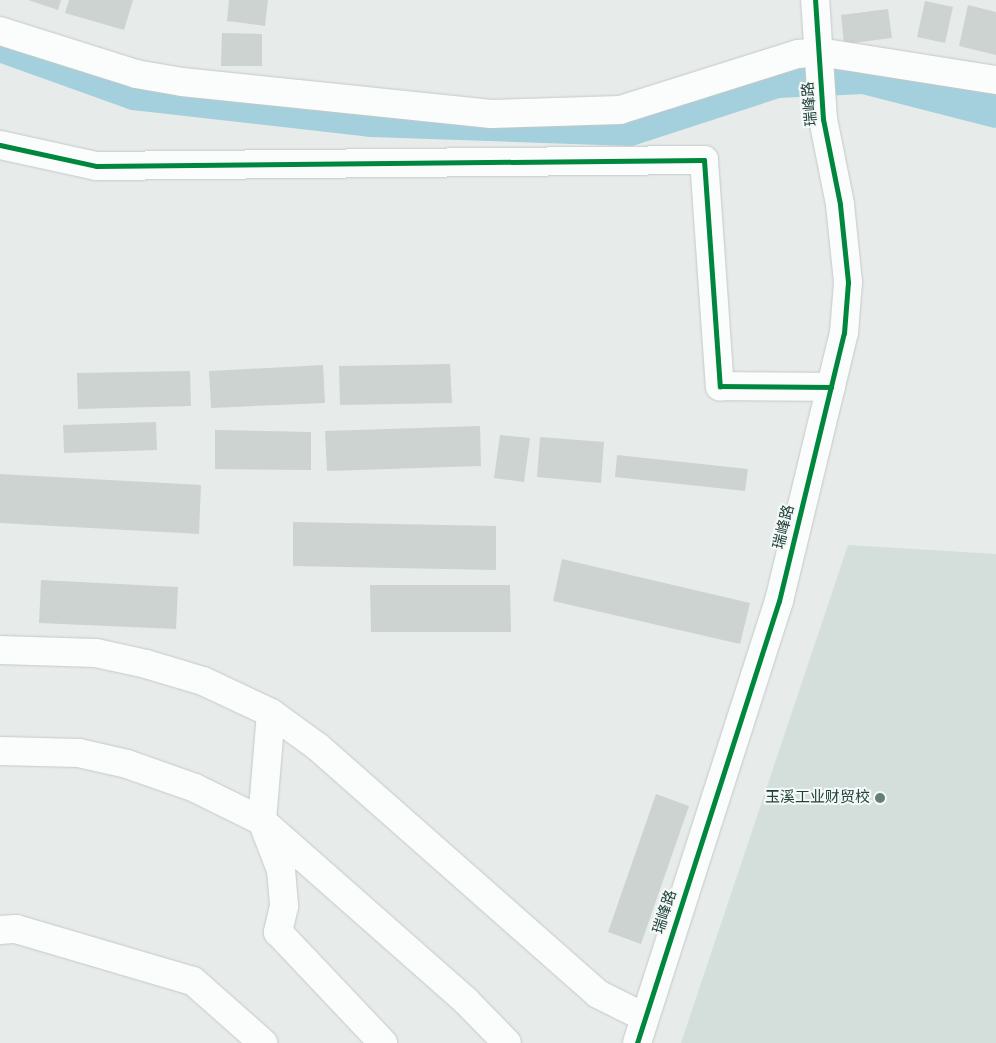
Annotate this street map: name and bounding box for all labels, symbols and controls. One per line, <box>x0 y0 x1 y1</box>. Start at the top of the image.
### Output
street label: 瑞峰路 <box>799 81 821 127</box>
street label: 瑞峰路 <box>770 503 798 551</box>
place label: 玉溪工业财贸校 <box>765 789 870 807</box>
marker: 玉溪工业财贸校 <box>874 792 886 804</box>
street label: 瑞峰路 <box>649 888 681 936</box>

